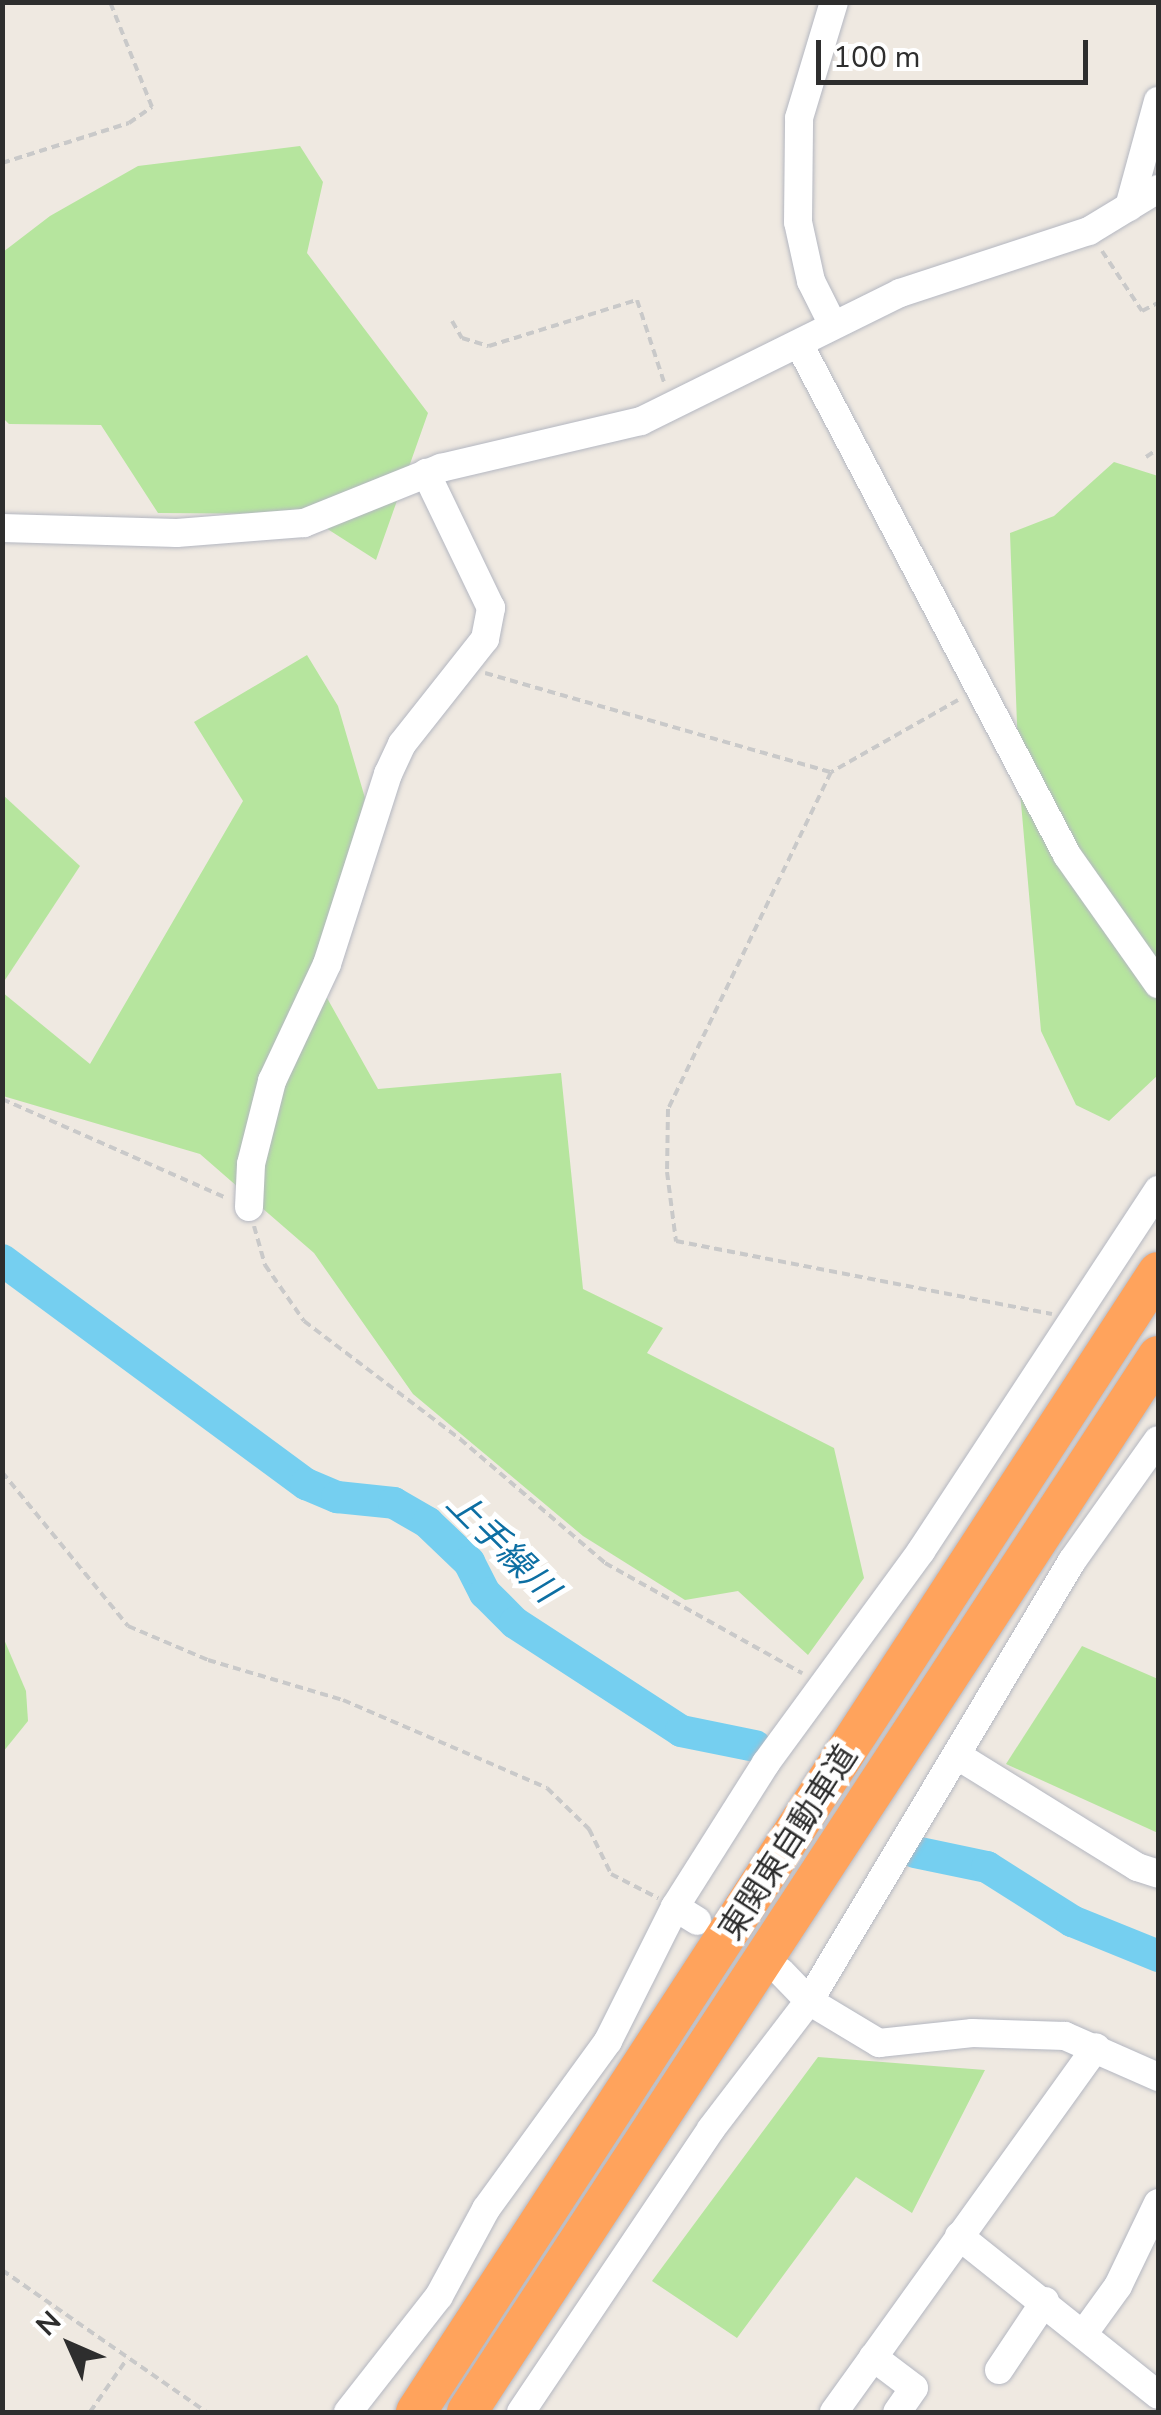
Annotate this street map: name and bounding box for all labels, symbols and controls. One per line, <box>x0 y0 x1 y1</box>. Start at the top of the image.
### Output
scale bar <box>821 20 1094 82</box>
text: 100 m <box>833 37 920 78</box>
water label: 上手繰川 <box>438 1483 566 1611</box>
street label: 東関東自動車道 <box>712 1739 866 1947</box>
north arrow <box>20 2295 120 2395</box>
text: N <box>28 2303 70 2345</box>

